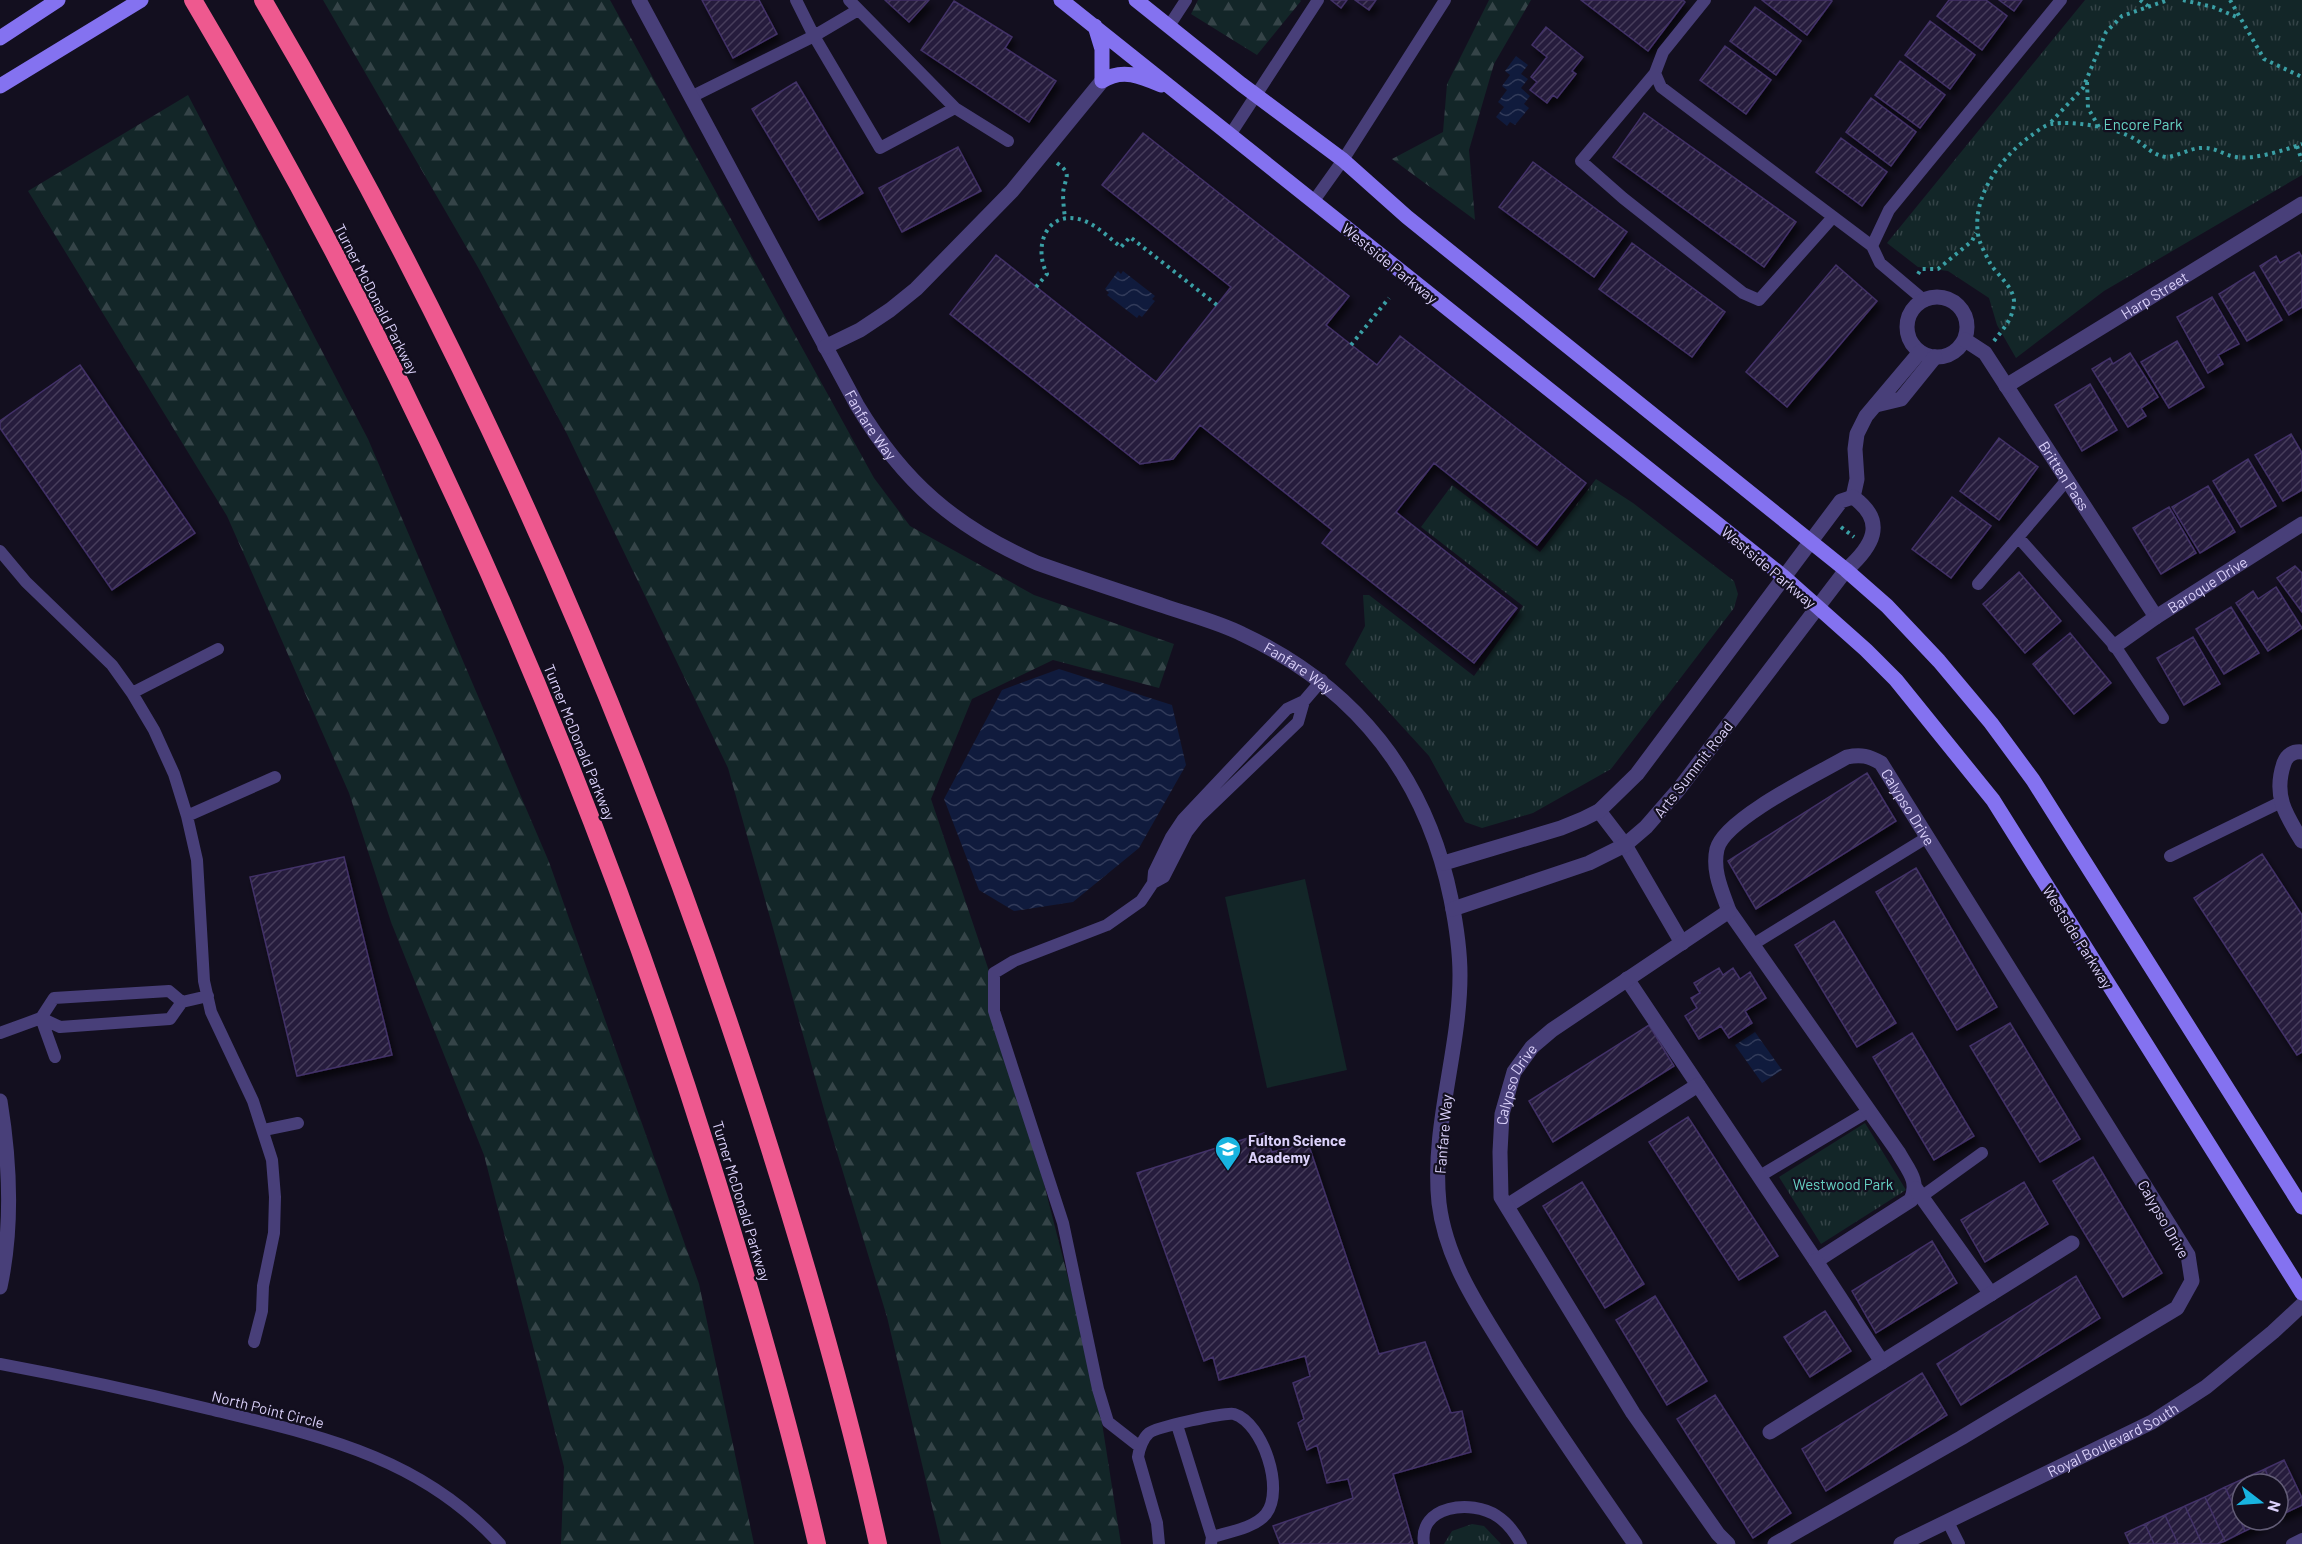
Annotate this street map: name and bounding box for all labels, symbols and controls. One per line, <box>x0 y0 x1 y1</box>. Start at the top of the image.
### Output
park label: Encore Park <box>2104 115 2183 133</box>
street label: Westside Parkway <box>1339 219 1442 307</box>
street label: Turner McDonald Parkway <box>331 221 423 377</box>
street label: Harp Street <box>2117 267 2191 322</box>
street label: Fanfare Way <box>842 387 901 463</box>
street label: Britten Pass <box>2035 438 2094 514</box>
street label: Westside Parkway <box>1718 522 1820 612</box>
street label: Baroque Drive <box>2164 552 2251 616</box>
street label: Fanfare Way <box>1261 638 1337 698</box>
street label: Turner McDonald Parkway <box>540 661 620 823</box>
street label: Arts Summit Road <box>1650 717 1736 821</box>
street label: Calypso Drive <box>1878 765 1939 849</box>
street label: Westside Parkway <box>2039 882 2117 992</box>
street label: Calypso Drive <box>1492 1040 1540 1125</box>
street label: Fanfare Way <box>1431 1093 1455 1175</box>
street label: Turner McDonald Parkway <box>709 1119 775 1283</box>
place label: Fulton Science Academy <box>1248 1131 1346 1166</box>
school or university icon: Fulton Science Academy <box>1213 1134 1243 1172</box>
park label: Westwood Park <box>1793 1175 1894 1193</box>
street label: Calypso Drive <box>2134 1177 2194 1261</box>
street label: North Point Circle <box>210 1386 326 1432</box>
street label: Royal Boulevard South <box>2044 1399 2181 1481</box>
north arrow <box>2230 1472 2290 1532</box>
text: N <box>2264 1499 2285 1514</box>

